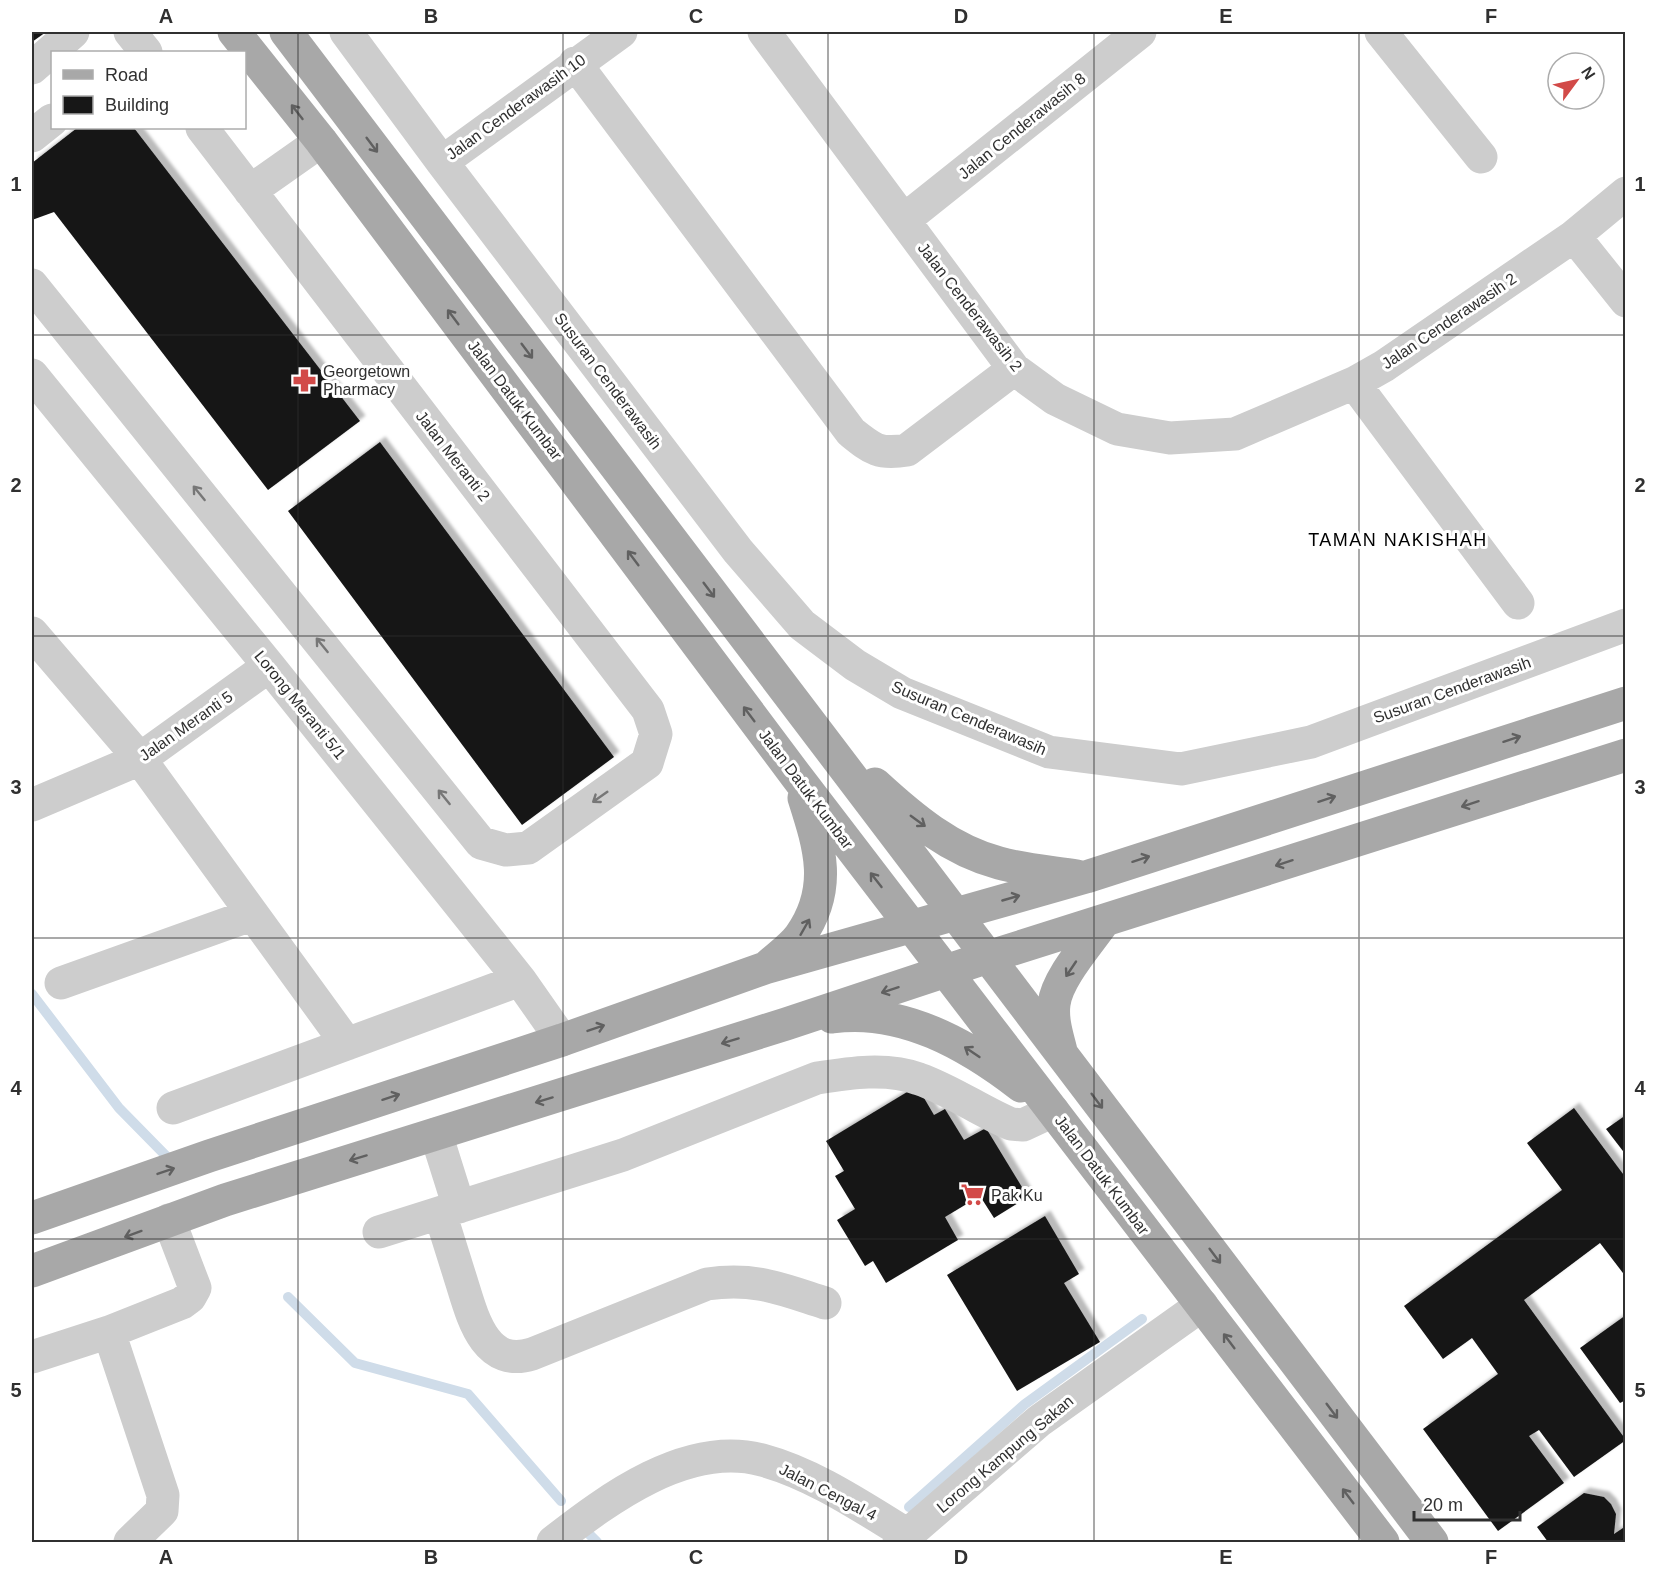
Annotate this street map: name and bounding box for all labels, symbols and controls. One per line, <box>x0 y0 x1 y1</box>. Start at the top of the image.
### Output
text: A <box>159 5 173 27</box>
text: B <box>424 5 438 27</box>
text: C <box>689 5 703 27</box>
text: D <box>954 5 968 27</box>
text: E <box>1219 5 1233 27</box>
text: F <box>1485 5 1497 27</box>
legend <box>51 51 246 129</box>
street label: Jalan Cenderawasih 10 <box>443 51 589 163</box>
north arrow <box>1546 51 1606 111</box>
text: N <box>1578 64 1598 83</box>
text: Road <box>105 65 148 85</box>
street label: Jalan Cenderawasih 8 <box>955 70 1089 182</box>
text: Building <box>105 95 169 115</box>
one-way arrow <box>291 104 304 120</box>
one-way arrow <box>366 136 379 152</box>
text: 1 <box>10 173 22 195</box>
text: 1 <box>1634 173 1646 195</box>
street label: Jalan Cenderawasih 2 <box>915 239 1025 375</box>
street label: Jalan Cenderawasih 2 <box>1379 270 1519 372</box>
street label: Susuran Cenderawasih <box>551 309 665 453</box>
one-way arrow <box>447 310 459 326</box>
street label: Jalan Datuk Kumbar <box>465 337 566 464</box>
one-way arrow <box>521 343 534 359</box>
place label: Georgetown Pharmacy <box>323 363 410 398</box>
pharmacy icon: Georgetown Pharmacy <box>292 367 318 393</box>
street label: Jalan Meranti 2 <box>413 408 493 504</box>
text: 2 <box>10 474 22 496</box>
text: 2 <box>1634 474 1646 496</box>
one-way arrow <box>193 485 206 501</box>
district label: TAMAN NAKISHAH <box>1308 530 1488 550</box>
one-way arrow <box>626 550 639 566</box>
one-way arrow <box>703 581 715 597</box>
one-way arrow <box>315 637 328 653</box>
street label: Lorong Meranti 5/1 <box>251 647 349 763</box>
street label: Susuran Cenderawasih <box>1371 654 1533 726</box>
street label: Susuran Cenderawasih <box>889 678 1049 758</box>
street label: Jalan Meranti 5 <box>136 688 236 764</box>
one-way arrow <box>743 706 756 722</box>
street label: Jalan Datuk Kumbar <box>756 726 857 853</box>
one-way arrow <box>1502 733 1521 744</box>
text: 3 <box>10 776 22 798</box>
text: 3 <box>1634 776 1646 798</box>
one-way arrow <box>438 789 451 805</box>
one-way arrow <box>592 791 608 803</box>
one-way arrow <box>1317 793 1336 804</box>
one-way arrow <box>1461 800 1480 811</box>
one-way arrow <box>909 815 925 827</box>
one-way arrow <box>1131 853 1150 864</box>
one-way arrow <box>1275 859 1294 870</box>
one-way arrow <box>869 872 882 888</box>
one-way arrow <box>1001 892 1020 903</box>
one-way arrow <box>800 919 812 936</box>
one-way arrow <box>1065 960 1077 977</box>
one-way arrow <box>881 985 900 996</box>
one-way arrow <box>586 1022 605 1033</box>
one-way arrow <box>721 1036 740 1047</box>
one-way arrow <box>964 1046 981 1058</box>
text: 4 <box>10 1077 22 1099</box>
text: 4 <box>1634 1077 1646 1099</box>
one-way arrow <box>381 1091 400 1102</box>
one-way arrow <box>1090 1092 1103 1108</box>
one-way arrow <box>535 1096 554 1107</box>
street label: Jalan Datuk Kumbar <box>1052 1112 1153 1239</box>
one-way arrow <box>349 1153 368 1164</box>
one-way arrow <box>156 1164 175 1175</box>
supermarket icon: Pak Ku <box>960 1182 986 1208</box>
place label: Pak Ku <box>991 1187 1043 1204</box>
one-way arrow <box>124 1229 143 1240</box>
one-way arrow <box>1208 1248 1221 1264</box>
one-way arrow <box>1223 1334 1235 1350</box>
text: 5 <box>10 1379 22 1401</box>
text: 5 <box>1634 1379 1646 1401</box>
street label: Lorong Kampung Sakan <box>933 1392 1077 1516</box>
one-way arrow <box>1326 1403 1339 1419</box>
street label: Jalan Cengal 4 <box>777 1460 879 1524</box>
scale bar <box>1414 1484 1520 1522</box>
one-way arrow <box>1341 1488 1354 1504</box>
text: 20 m <box>1423 1495 1463 1515</box>
text: A <box>159 1546 173 1568</box>
text: B <box>424 1546 438 1568</box>
text: C <box>689 1546 703 1568</box>
text: D <box>954 1546 968 1568</box>
text: E <box>1219 1546 1233 1568</box>
text: F <box>1485 1546 1497 1568</box>

